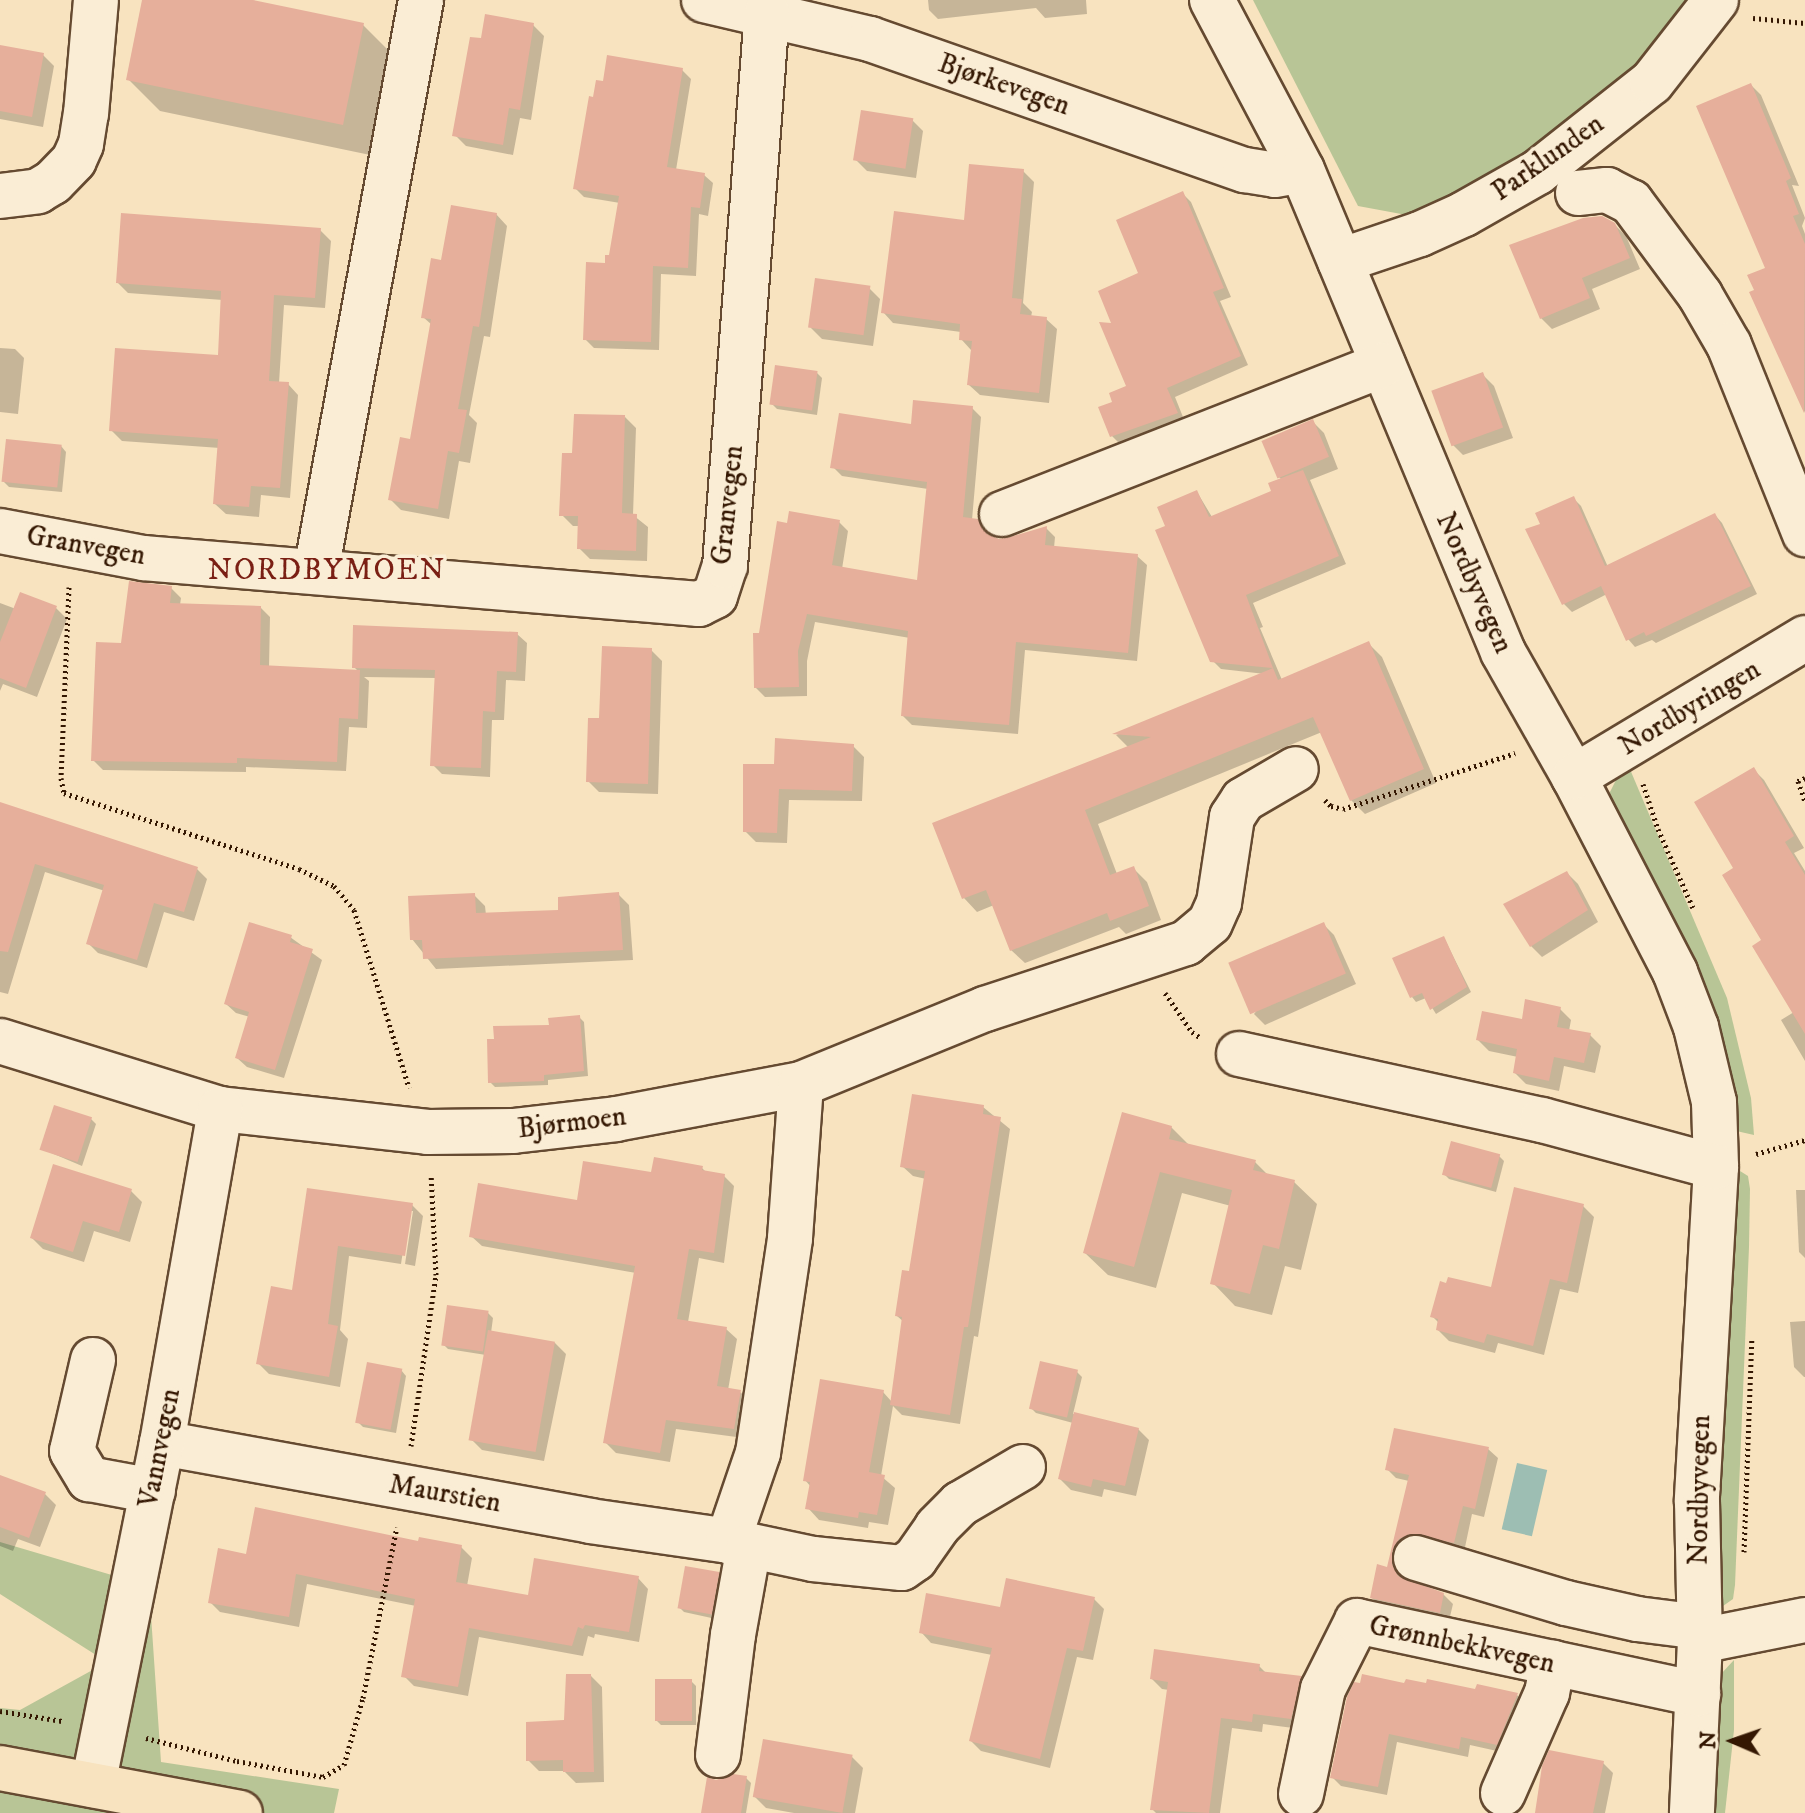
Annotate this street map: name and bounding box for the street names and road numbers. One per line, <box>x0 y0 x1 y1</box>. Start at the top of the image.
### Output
street label: Bjørkevegen <box>934 47 1074 123</box>
street label: Parklunden <box>1486 107 1610 209</box>
street label: Granvegen <box>705 444 751 566</box>
street label: Nordbyvegen <box>1428 508 1520 658</box>
street label: Granvegen <box>24 519 148 573</box>
street label: Nordbyringen <box>1613 653 1767 763</box>
street label: Bjørmoen <box>516 1100 628 1146</box>
street label: Vannvegen <box>132 1386 188 1510</box>
street label: Nordbyvegen <box>1682 1415 1718 1565</box>
street label: Maurstien <box>386 1468 504 1520</box>
street label: Grønnbekkvegen <box>1366 1609 1558 1681</box>

